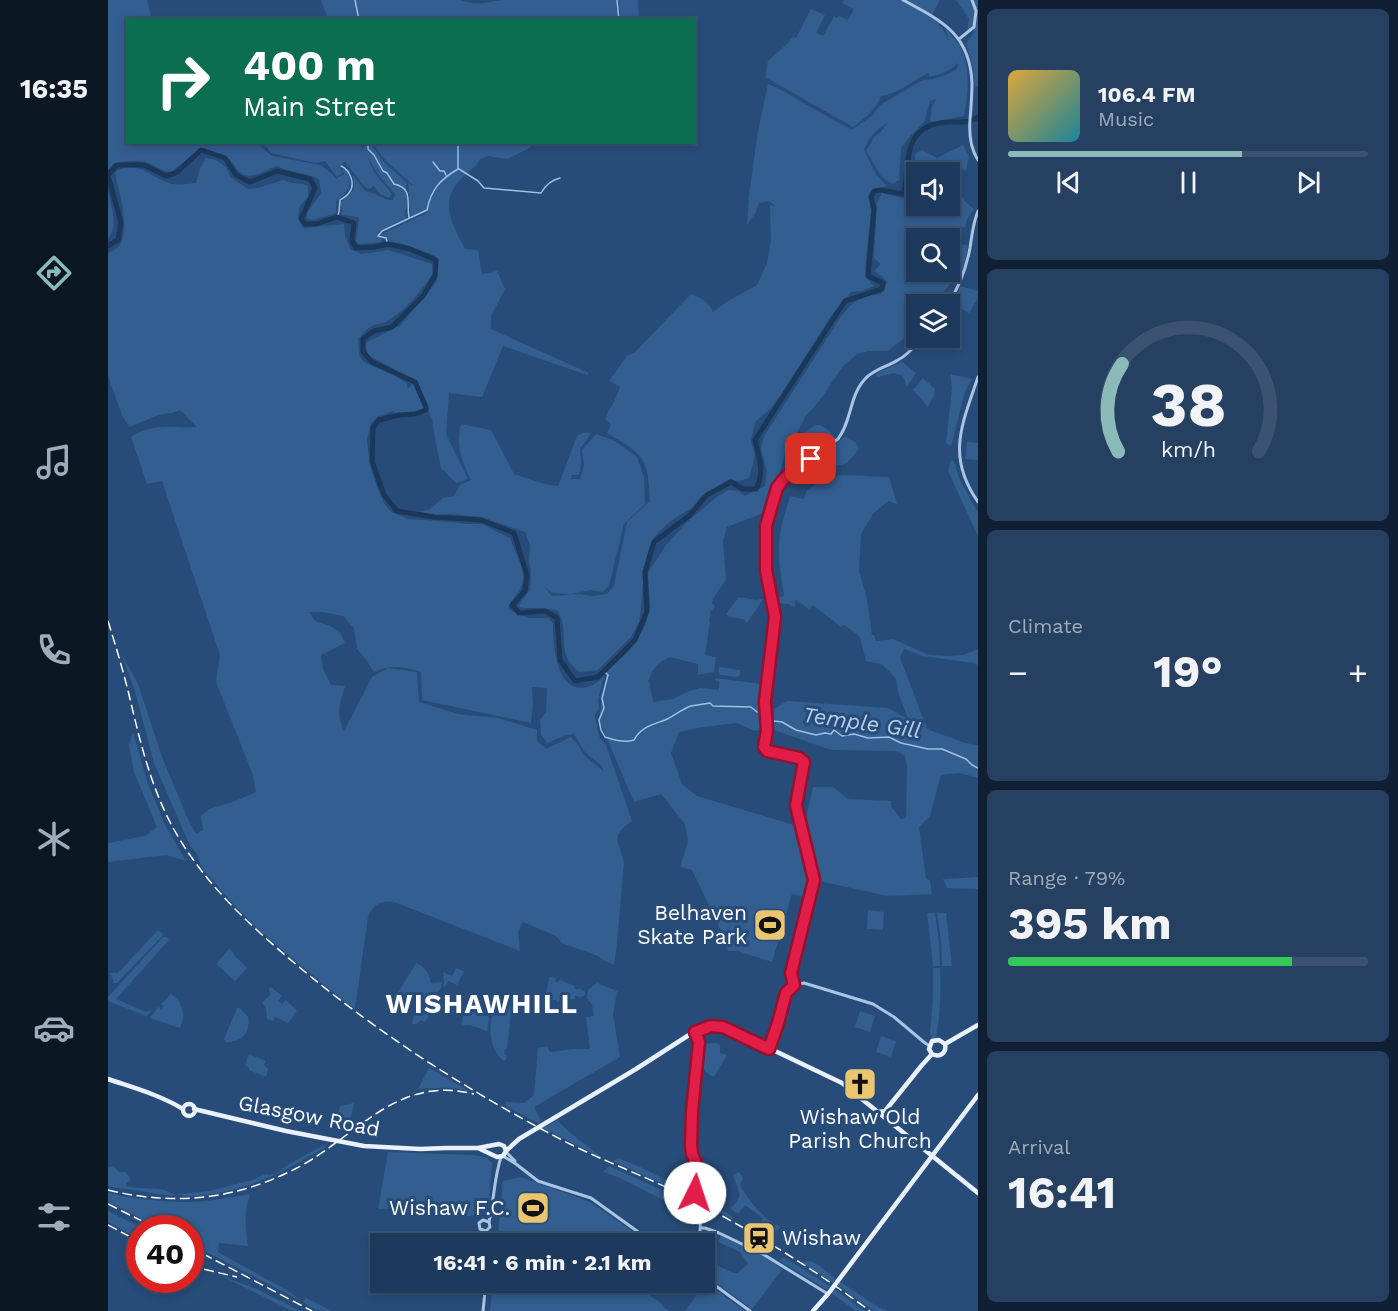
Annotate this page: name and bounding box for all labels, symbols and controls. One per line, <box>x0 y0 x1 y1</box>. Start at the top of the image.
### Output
text: 400 m <box>243 41 376 90</box>
icon: right <box>144 42 222 120</box>
text: 16:35 <box>20 73 88 105</box>
text: 106.4 FM <box>1098 82 1195 107</box>
text: Main Street <box>243 91 396 123</box>
text: Music <box>1098 107 1154 131</box>
map controls <box>906 162 960 348</box>
button: sound <box>906 162 960 216</box>
icon: previous <box>1052 166 1085 199</box>
icon: pause <box>1172 166 1205 199</box>
icon: next <box>1292 166 1325 199</box>
button: search <box>906 228 960 282</box>
icon: directions <box>33 252 75 294</box>
button: layers <box>906 294 960 348</box>
text: 38 <box>1150 368 1226 441</box>
pin <box>785 433 836 484</box>
text: km/h <box>1160 438 1216 463</box>
icon: music <box>33 441 75 483</box>
icon: arrive <box>794 442 827 475</box>
text: Climate <box>1008 614 1083 638</box>
icon: phone <box>33 629 75 671</box>
text: 19° <box>1153 645 1223 698</box>
text: − <box>1008 653 1028 692</box>
text: + <box>1348 653 1368 692</box>
water label: Temple Gill <box>801 702 923 743</box>
icon: climate <box>33 818 75 860</box>
text: Range · 79% <box>1008 866 1125 890</box>
text: 395 km <box>1008 897 1172 950</box>
place label: Belhaven Skate Park <box>637 900 747 949</box>
sports icon: Belhaven Skate Park <box>752 907 788 943</box>
district label: WISHAWHILL <box>386 988 578 1020</box>
icon: car <box>33 1007 75 1049</box>
church icon: Wishaw Old Parish Church <box>842 1066 878 1102</box>
street label: Glasgow Road <box>236 1090 382 1141</box>
place label: Wishaw Old Parish Church <box>788 1104 932 1153</box>
text: Arrival <box>1008 1135 1070 1159</box>
position arrow <box>663 1161 727 1225</box>
text: 16:41 <box>1008 1166 1116 1219</box>
sports icon: Wishaw F.C. <box>515 1190 551 1226</box>
place label: Wishaw F.C. <box>389 1195 510 1220</box>
icon: filters <box>33 1196 75 1238</box>
speed limit sign: 40 <box>126 1215 204 1293</box>
station icon: Wishaw <box>741 1220 777 1256</box>
place label: Wishaw <box>782 1225 861 1250</box>
text: 16:41 · 6 min · 2.1 km <box>433 1250 652 1275</box>

